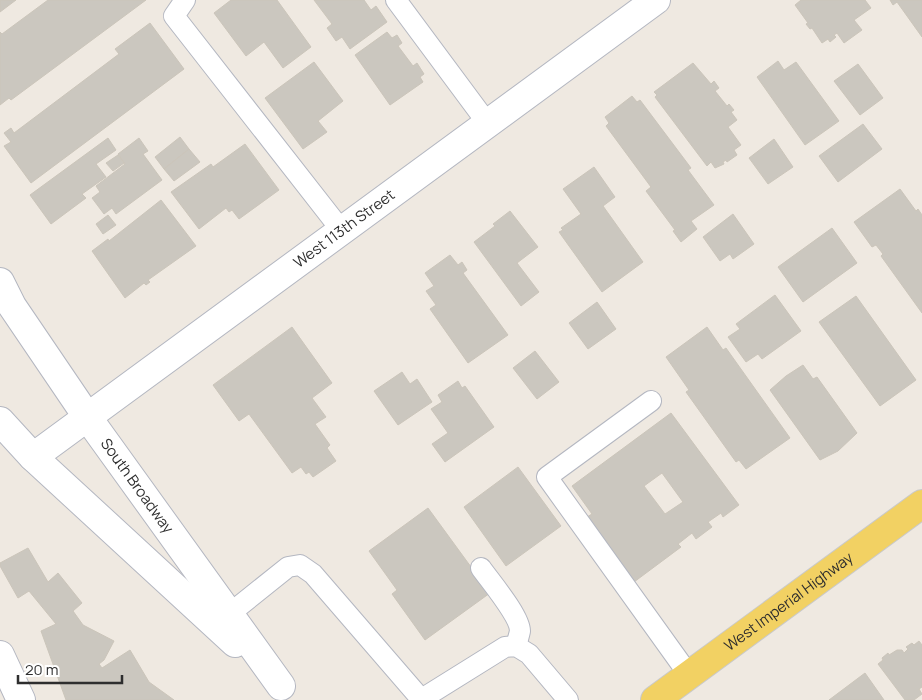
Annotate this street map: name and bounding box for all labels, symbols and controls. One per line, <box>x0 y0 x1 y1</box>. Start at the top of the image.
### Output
street label: West 113th Street <box>289 184 399 273</box>
street label: South Broadway <box>96 434 179 538</box>
street label: West Imperial Highway <box>720 547 857 656</box>
scale bar <box>18 652 121 684</box>
text: 20 m <box>25 659 58 680</box>

